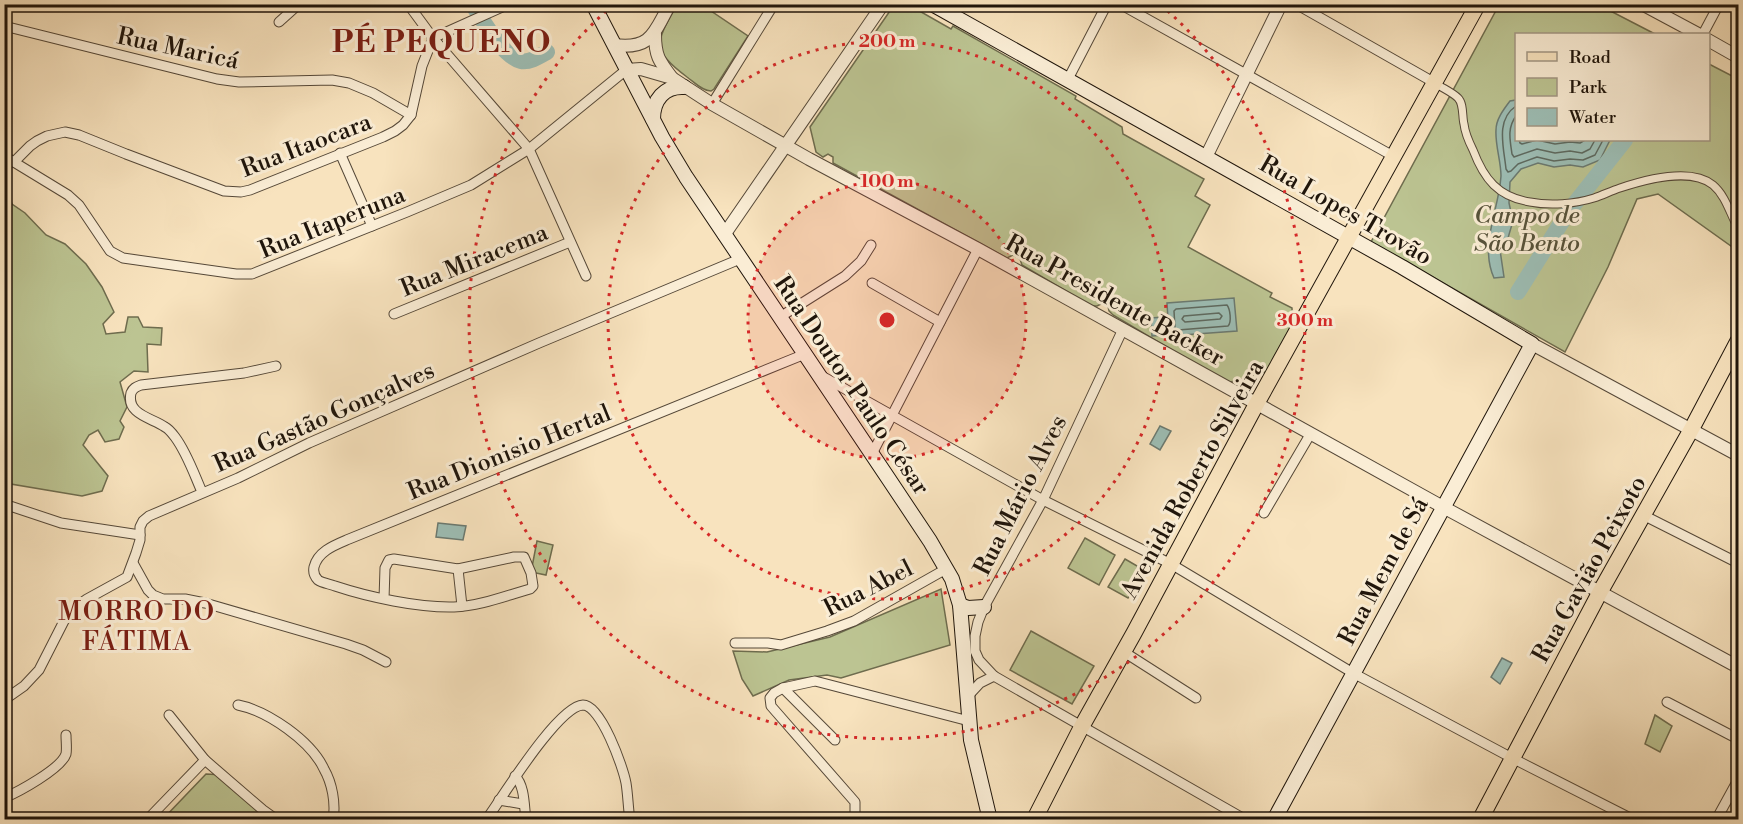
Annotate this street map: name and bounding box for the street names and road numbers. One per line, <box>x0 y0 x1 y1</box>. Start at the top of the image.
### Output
street label: Rua Maricá <box>114 21 242 77</box>
street label: Rua Itaocara <box>237 107 377 185</box>
street label: Rua Lopes Trovão <box>1254 149 1437 273</box>
street label: Rua Itaperuna <box>255 180 410 266</box>
street label: Rua Miracema <box>396 217 553 304</box>
street label: Rua Presidente Backer <box>1000 228 1229 374</box>
street label: Rua Doutor Paulo César <box>767 270 936 501</box>
street label: Avenida Roberto Silveira <box>1114 354 1271 605</box>
street label: Rua Gastão Gonçalves <box>209 356 439 480</box>
street label: Rua Dionisio Hertal <box>403 398 616 507</box>
street label: Rua Mário Alves <box>968 410 1074 581</box>
street label: Rua Gavião Peixoto <box>1526 471 1654 668</box>
street label: Rua Mem de Sá <box>1332 492 1436 651</box>
street label: Rua Abel <box>819 554 918 624</box>

